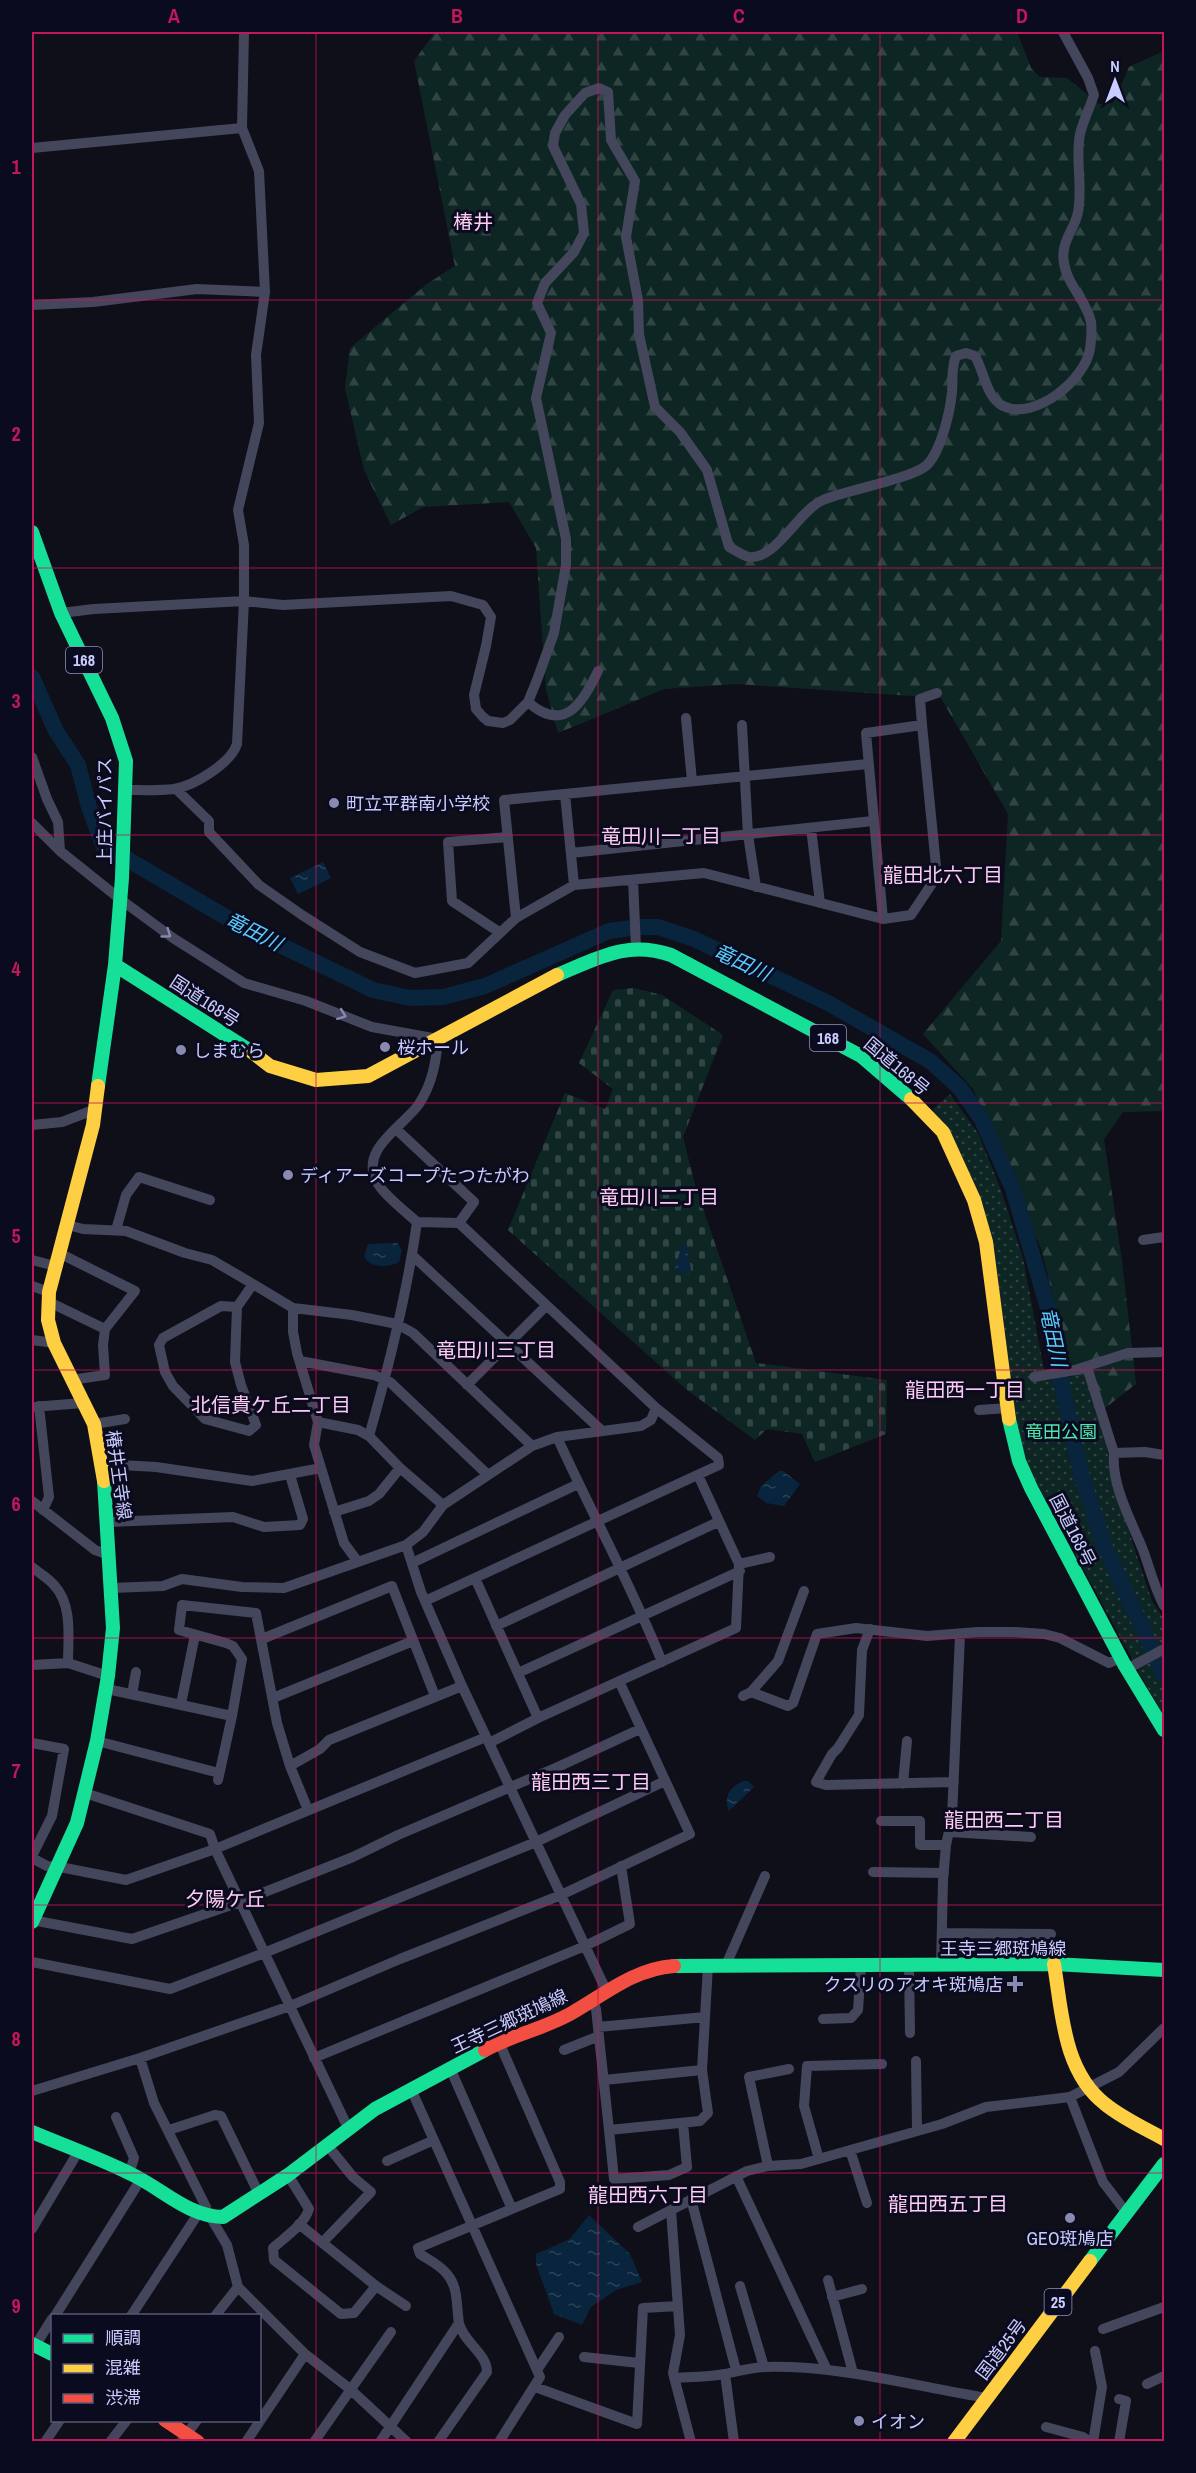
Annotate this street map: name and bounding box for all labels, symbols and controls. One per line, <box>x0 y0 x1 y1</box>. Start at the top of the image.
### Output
text: A <box>168 2 180 29</box>
text: B <box>451 2 463 29</box>
text: C <box>733 2 745 29</box>
text: D <box>1016 2 1028 29</box>
north arrow <box>1085 51 1145 111</box>
text: N <box>1110 55 1120 77</box>
text: 1 <box>11 153 21 180</box>
district label: 椿井 <box>453 208 493 235</box>
text: 2 <box>11 420 21 447</box>
road number: 168 <box>66 647 102 673</box>
text: 3 <box>11 687 21 714</box>
street label: 上庄バイパス <box>92 757 117 865</box>
place label: 町立平群南小学校 <box>346 791 490 816</box>
marker: 町立平群南小学校 <box>327 796 341 810</box>
district label: 竜田川一丁目 <box>601 822 721 849</box>
district label: 龍田北六丁目 <box>883 861 1003 888</box>
water label: 竜田川 <box>221 905 289 958</box>
one-way arrow <box>161 926 172 937</box>
water label: 竜田川 <box>709 937 777 988</box>
text: 4 <box>11 955 21 982</box>
street label: 国道168号 <box>165 969 245 1033</box>
one-way arrow <box>336 1008 347 1021</box>
road number: 168 <box>810 1025 846 1051</box>
street label: 国道168号 <box>859 1031 935 1101</box>
place label: 桜ホール <box>397 1035 469 1060</box>
place label: しまむら <box>193 1038 265 1063</box>
marker: 桜ホール <box>378 1040 392 1054</box>
marker: しまむら <box>174 1043 188 1057</box>
place label: ディアーズコープたつたがわ <box>300 1163 530 1188</box>
marker: ディアーズコープたつたがわ <box>281 1168 295 1182</box>
district label: 竜田川二丁目 <box>599 1183 719 1210</box>
text: 5 <box>11 1222 21 1249</box>
water label: 竜田川 <box>1035 1305 1074 1371</box>
district label: 竜田川三丁目 <box>436 1336 556 1363</box>
district label: 龍田西一丁目 <box>905 1376 1025 1403</box>
district label: 北信貴ケ丘二丁目 <box>191 1391 351 1418</box>
park label: 竜田公園 <box>1025 1419 1097 1444</box>
street label: 椿井王寺線 <box>100 1429 138 1521</box>
street label: 国道168号 <box>1044 1489 1102 1571</box>
text: 6 <box>11 1490 21 1517</box>
text: 7 <box>11 1757 21 1784</box>
district label: 龍田西三丁目 <box>531 1768 651 1795</box>
district label: 龍田西二丁目 <box>944 1806 1064 1833</box>
district label: 夕陽ケ丘 <box>185 1885 265 1912</box>
street label: 王寺三郷斑鳩線 <box>940 1936 1066 1961</box>
place label: クスリのアオキ斑鳩店 <box>824 1972 1003 1997</box>
marker: クスリのアオキ斑鳩店 <box>1008 1977 1022 1991</box>
street label: 王寺三郷斑鳩線 <box>447 1983 571 2059</box>
text: 8 <box>11 2025 21 2052</box>
district label: 龍田西六丁目 <box>588 2181 708 2208</box>
district label: 龍田西五丁目 <box>888 2190 1008 2217</box>
marker: GEO斑鳩店 <box>1063 2211 1077 2225</box>
place label: GEO斑鳩店 <box>1027 2226 1113 2251</box>
road number: 25 <box>1044 2289 1072 2315</box>
text: 9 <box>11 2292 21 2319</box>
street label: 国道25号 <box>970 2313 1032 2385</box>
legend <box>51 2314 261 2422</box>
text: 順調 <box>105 2325 141 2350</box>
text: 混雑 <box>105 2355 141 2380</box>
text: 渋滞 <box>105 2385 141 2410</box>
place label: イオン <box>871 2409 925 2434</box>
marker: イオン <box>852 2414 866 2428</box>

